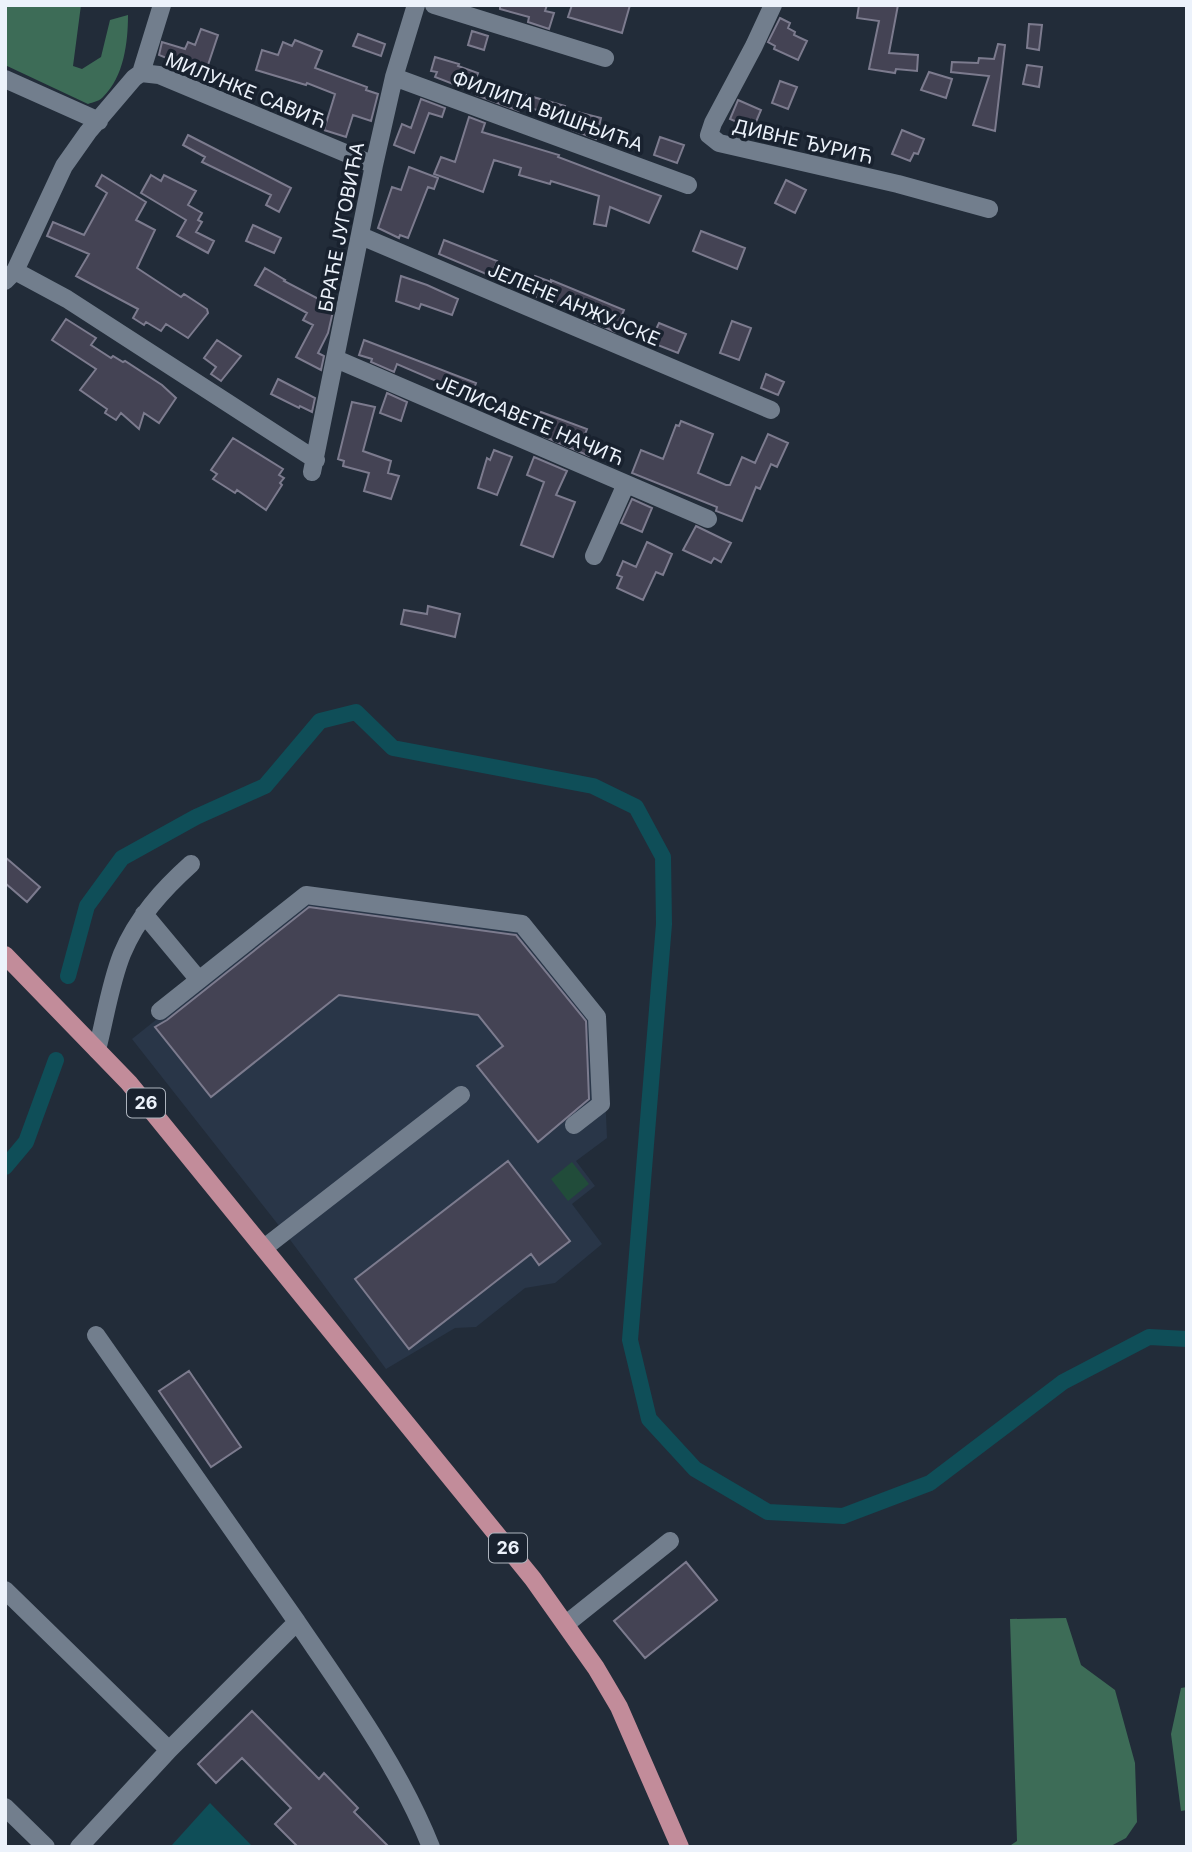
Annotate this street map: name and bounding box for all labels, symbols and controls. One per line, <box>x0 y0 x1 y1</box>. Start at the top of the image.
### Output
street label: МИЛУНКЕ САВИЋ <box>162 48 330 133</box>
street label: ФИЛИПА ВИШЊИЋА <box>449 66 647 157</box>
street label: ДИВНЕ ЂУРИЋ <box>730 114 875 169</box>
street label: БРАЋЕ ЈУГОВИЋА <box>314 140 369 314</box>
street label: ЈЕЛЕНЕ АНЖУЈСКЕ <box>484 258 663 351</box>
street label: ЈЕЛИСАВЕТЕ НАЧИЋ <box>432 370 627 471</box>
road number: 26 <box>127 1088 165 1118</box>
road number: 26 <box>489 1534 527 1562</box>

